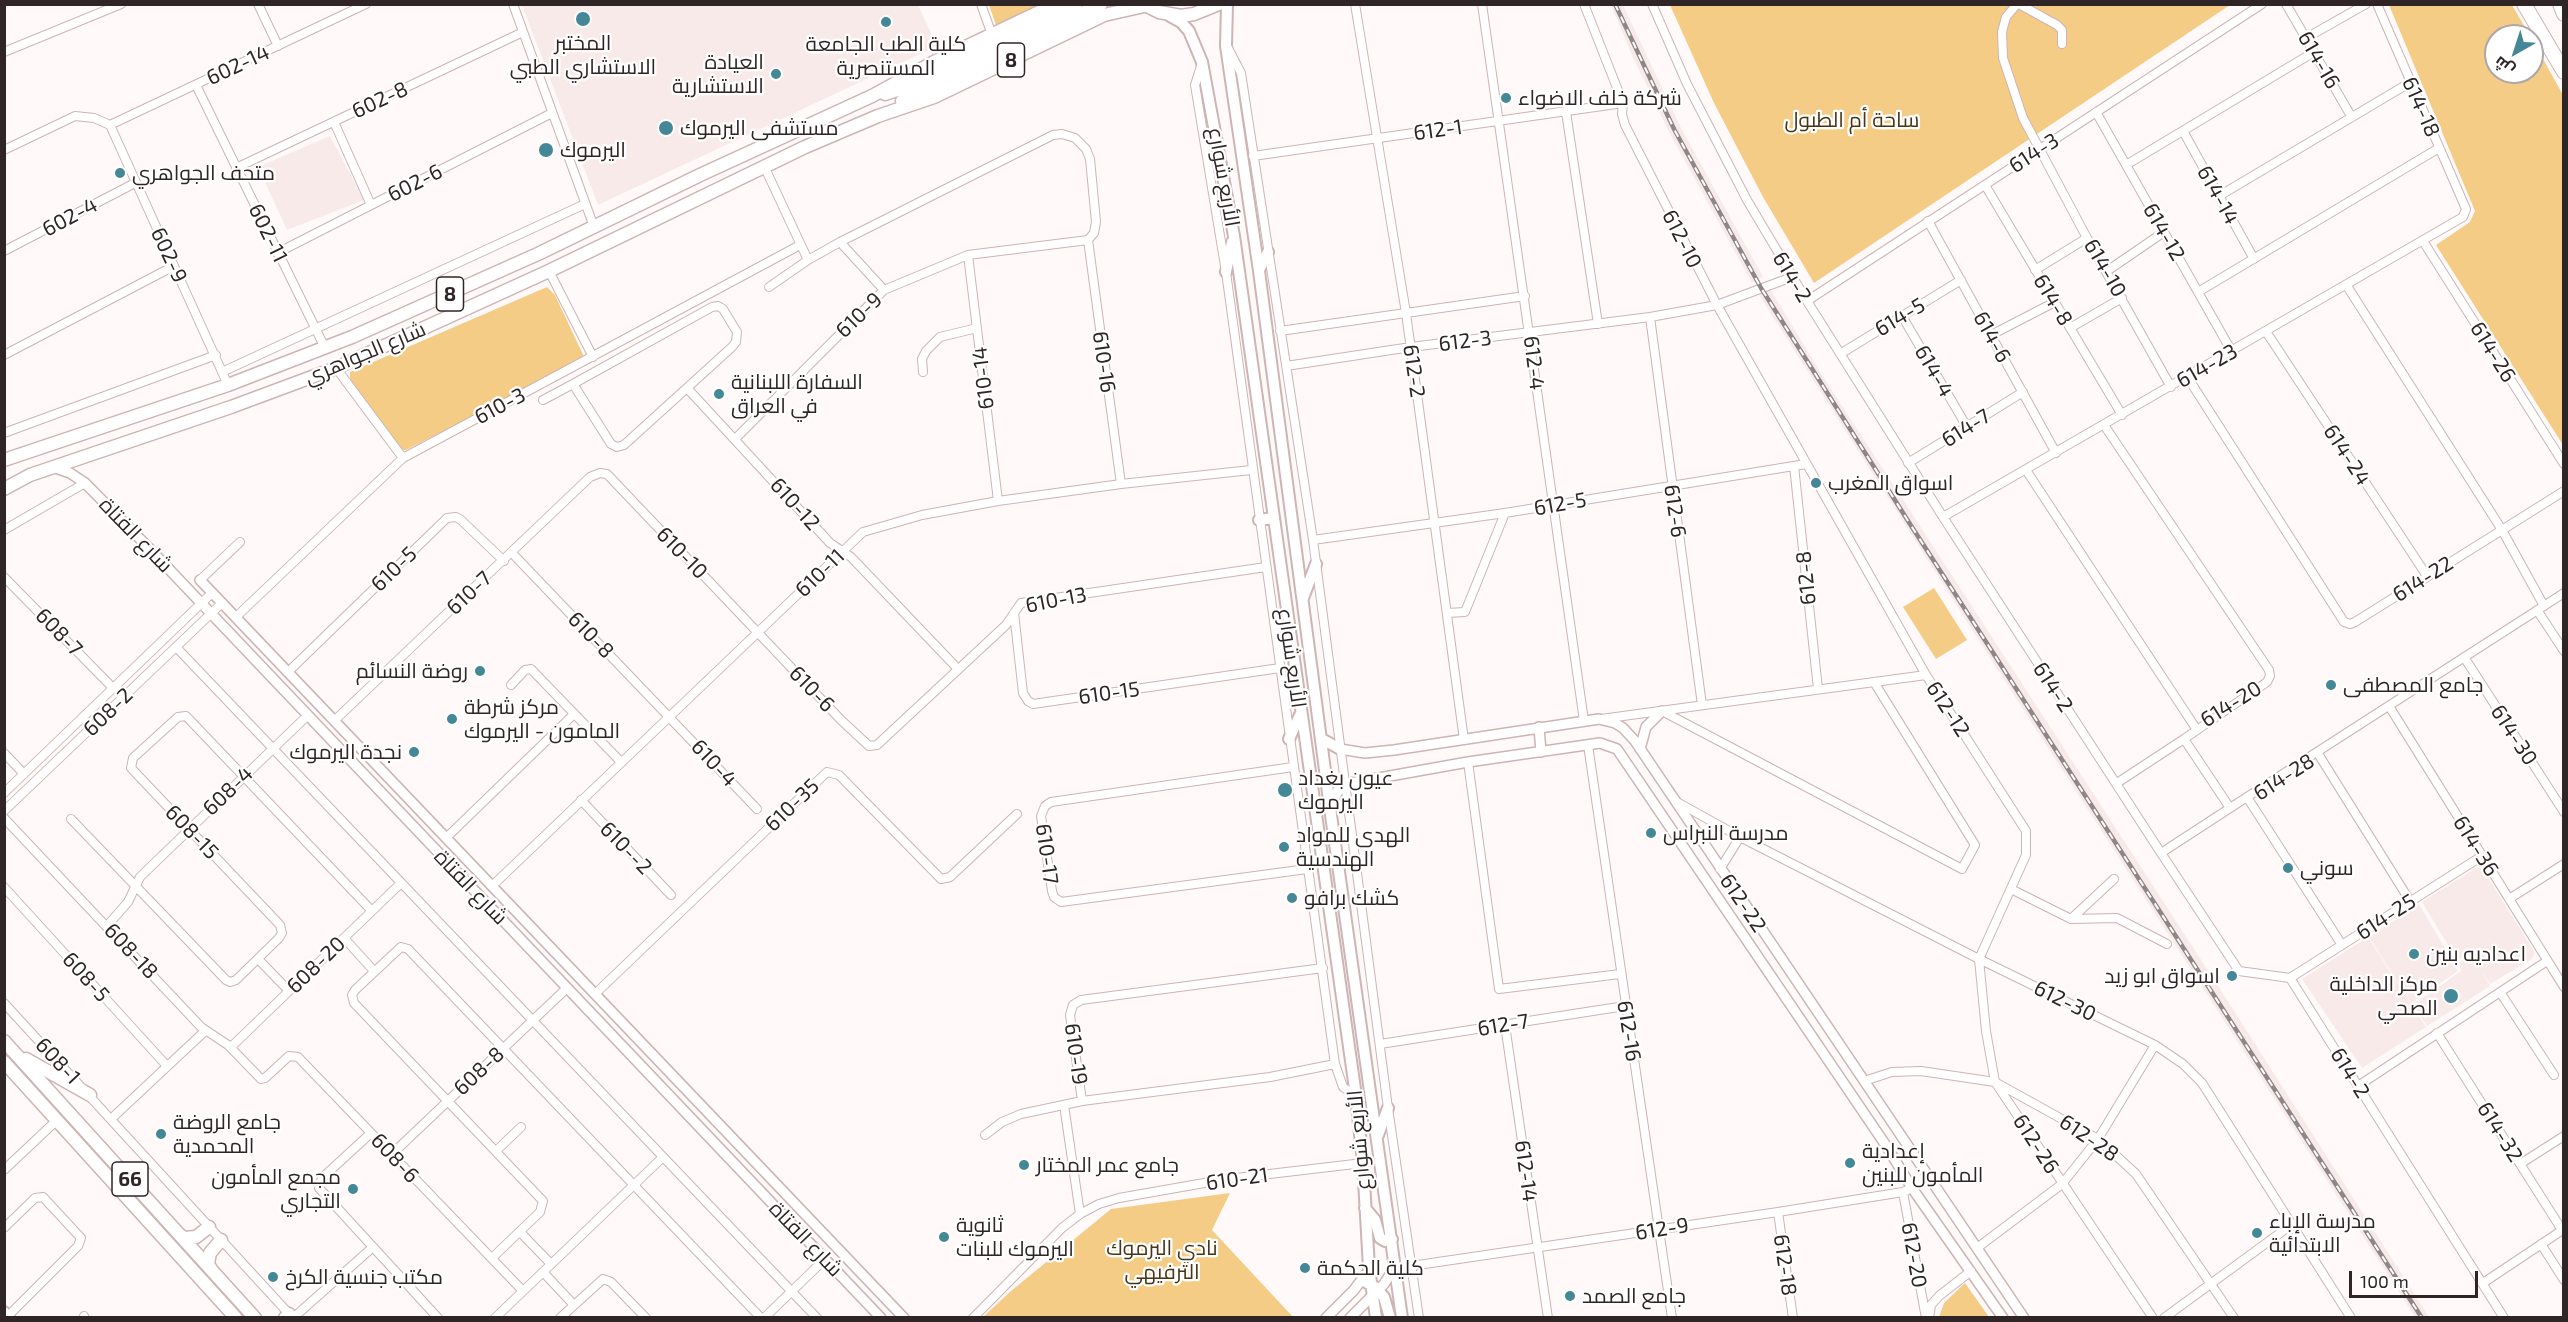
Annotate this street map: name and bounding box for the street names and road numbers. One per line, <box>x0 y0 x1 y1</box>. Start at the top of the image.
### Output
street label: 614-16 <box>2292 27 2346 93</box>
street label: 602-14 <box>203 40 273 90</box>
road number: 8 <box>998 43 1024 77</box>
street label: 614-18 <box>2397 73 2445 141</box>
street label: 602-8 <box>348 76 412 124</box>
street label: 612-1 <box>1412 114 1464 146</box>
street label: الأربع شوارع <box>1203 125 1245 229</box>
street label: 614-3 <box>2004 128 2064 178</box>
street label: 602-6 <box>383 159 447 207</box>
street label: 614-14 <box>2192 161 2244 229</box>
street label: 602-4 <box>38 192 102 242</box>
street label: 614-12 <box>2138 199 2190 265</box>
street label: 602-11 <box>243 200 293 266</box>
street label: 612-10 <box>1657 206 1707 272</box>
street label: 602-9 <box>145 223 193 287</box>
street label: 614-10 <box>2078 234 2132 302</box>
street label: 614-2 <box>1767 247 1817 307</box>
street label: 614-8 <box>2028 270 2078 330</box>
road number: 8 <box>436 277 464 311</box>
street label: 610-9 <box>831 287 887 343</box>
street label: 614-5 <box>1870 292 1930 342</box>
street label: 614-6 <box>1968 307 2016 367</box>
street label: شارع الجواهري <box>301 316 429 390</box>
street label: 614-26 <box>2465 317 2521 387</box>
street label: 612-3 <box>1437 325 1493 357</box>
street label: 610-16 <box>1087 329 1121 395</box>
street label: 612-4 <box>1518 334 1550 392</box>
street label: 614-23 <box>2172 339 2242 393</box>
street label: 614-4 <box>1909 341 1959 401</box>
street label: 612-2 <box>1398 343 1430 399</box>
street label: 610-14 <box>967 345 999 411</box>
street label: 610-3 <box>470 382 530 430</box>
street label: 614-7 <box>1937 403 1995 453</box>
street label: 614-24 <box>2318 420 2376 490</box>
street label: 610-12 <box>765 473 825 535</box>
street label: 612-6 <box>1659 483 1691 539</box>
street label: 612-5 <box>1532 487 1588 521</box>
street label: شارع الفتاة <box>94 492 178 578</box>
street label: 610-10 <box>651 522 713 584</box>
street label: 610-5 <box>366 541 422 597</box>
street label: 610-11 <box>790 544 850 602</box>
street label: 612-8 <box>1791 550 1821 606</box>
street label: 614-22 <box>2388 551 2458 607</box>
street label: 610-7 <box>441 566 497 620</box>
street label: 610-13 <box>1023 582 1089 618</box>
street label: 608-7 <box>30 603 88 661</box>
street label: 610-8 <box>563 606 619 664</box>
street label: الأربع شوارع <box>1273 606 1311 710</box>
street label: 614-2 <box>2028 657 2078 717</box>
street label: 610-6 <box>784 661 840 717</box>
street label: 610-15 <box>1077 676 1141 710</box>
street label: 614-20 <box>2196 676 2266 732</box>
street label: 612-12 <box>1921 677 1975 741</box>
street label: 608-2 <box>78 683 138 741</box>
street label: 614-30 <box>2485 700 2543 770</box>
street label: 610-4 <box>686 734 742 792</box>
street label: 614-28 <box>2249 748 2319 806</box>
street label: 608-4 <box>198 761 258 821</box>
street label: 610-35 <box>760 773 824 837</box>
street label: 608-15 <box>160 800 224 864</box>
street label: 614-36 <box>2448 811 2504 881</box>
street label: 610--2 <box>595 816 657 880</box>
street label: 610-17 <box>1030 822 1064 886</box>
street label: شارع الفتاة <box>429 844 513 930</box>
street label: 612-22 <box>1714 869 1772 937</box>
street label: 614-25 <box>2352 889 2420 945</box>
street label: 608-18 <box>99 918 163 984</box>
street label: 608-20 <box>282 931 350 999</box>
street label: 608-5 <box>57 947 115 1007</box>
street label: 612-30 <box>2030 975 2100 1027</box>
street label: 612-16 <box>1612 999 1646 1063</box>
street label: 612-7 <box>1476 1009 1530 1041</box>
street label: 610-19 <box>1059 1021 1093 1087</box>
street label: 608-1 <box>30 1032 86 1090</box>
street label: 608-8 <box>449 1041 509 1101</box>
street label: 614-2 <box>2325 1043 2375 1103</box>
street label: الأربع شوارع <box>1342 1089 1376 1191</box>
street label: 614-32 <box>2472 1097 2528 1167</box>
street label: 612-28 <box>2055 1109 2123 1167</box>
street label: 612-26 <box>2008 1110 2064 1178</box>
street label: 608-6 <box>366 1128 424 1188</box>
street label: 612-14 <box>1509 1138 1543 1204</box>
road number: 66 <box>112 1162 148 1196</box>
street label: 610-21 <box>1204 1162 1270 1196</box>
street label: شارع الفتاة <box>764 1196 848 1282</box>
street label: 612-9 <box>1634 1212 1690 1246</box>
street label: 612-20 <box>1896 1220 1932 1290</box>
street label: 612-18 <box>1768 1233 1802 1297</box>

